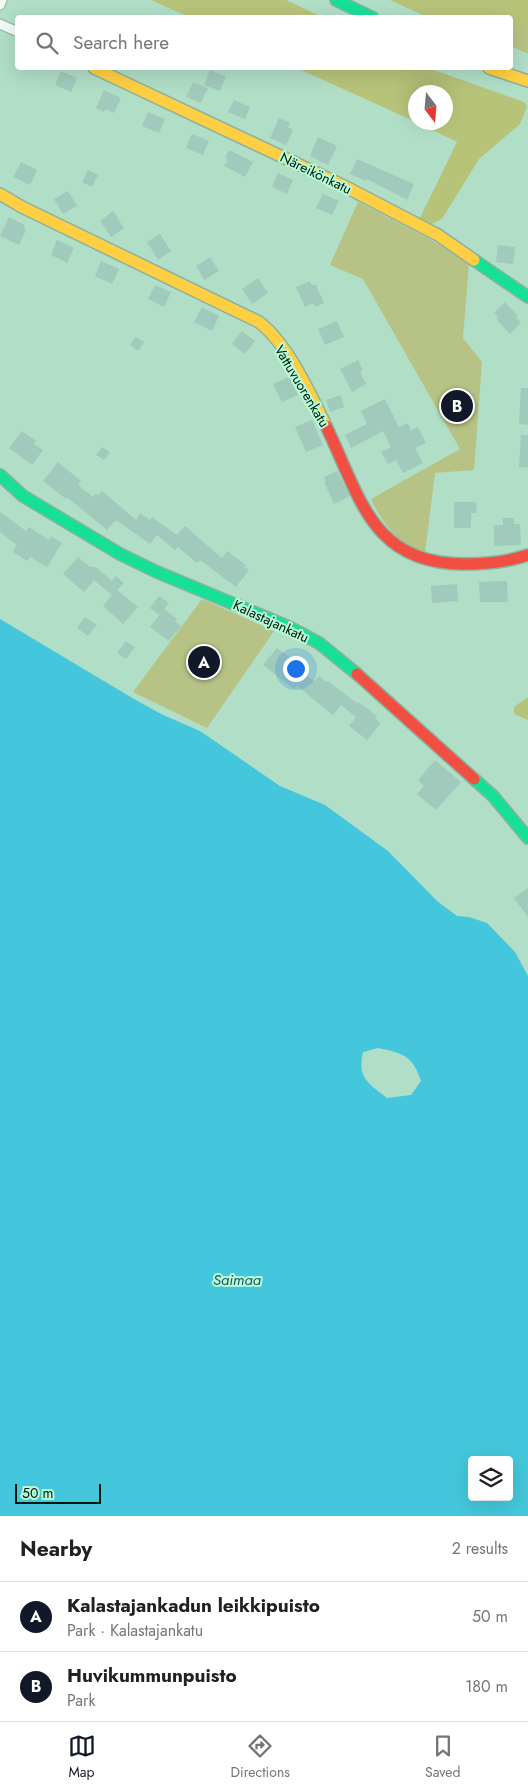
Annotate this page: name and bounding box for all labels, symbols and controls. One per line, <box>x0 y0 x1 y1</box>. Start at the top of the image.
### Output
search box <box>15 15 513 70</box>
icon: search <box>33 29 61 57</box>
text: Search here <box>73 29 169 56</box>
north arrow <box>408 85 453 130</box>
street label: Näreikönkatu <box>277 147 355 199</box>
street label: Vattuvuorenkatu <box>270 341 334 431</box>
pin: B <box>441 387 473 425</box>
street label: Kalastajankatu <box>230 595 312 647</box>
pin: A <box>188 643 220 681</box>
your location <box>283 656 309 682</box>
water label: Saimaa <box>213 1269 262 1291</box>
map controls <box>468 1456 513 1501</box>
button: layers <box>468 1456 513 1501</box>
scale bar <box>15 1481 101 1504</box>
text: 50 m <box>22 1483 53 1503</box>
text: Nearby <box>20 1534 92 1564</box>
text: 2 results <box>452 1537 508 1560</box>
text: Kalastajankadun leikkipuisto <box>67 1592 320 1619</box>
text: A <box>30 1605 42 1628</box>
text: 50 m <box>472 1605 508 1628</box>
text: Park · Kalastajankatu <box>67 1619 203 1642</box>
text: Huvikummunpuisto <box>67 1662 237 1689</box>
text: B <box>31 1675 41 1698</box>
text: 180 m <box>465 1675 508 1698</box>
text: Park <box>67 1689 96 1712</box>
tab: Map <box>68 1732 96 1782</box>
tab: Directions <box>231 1732 290 1782</box>
tab: Saved <box>425 1732 460 1782</box>

